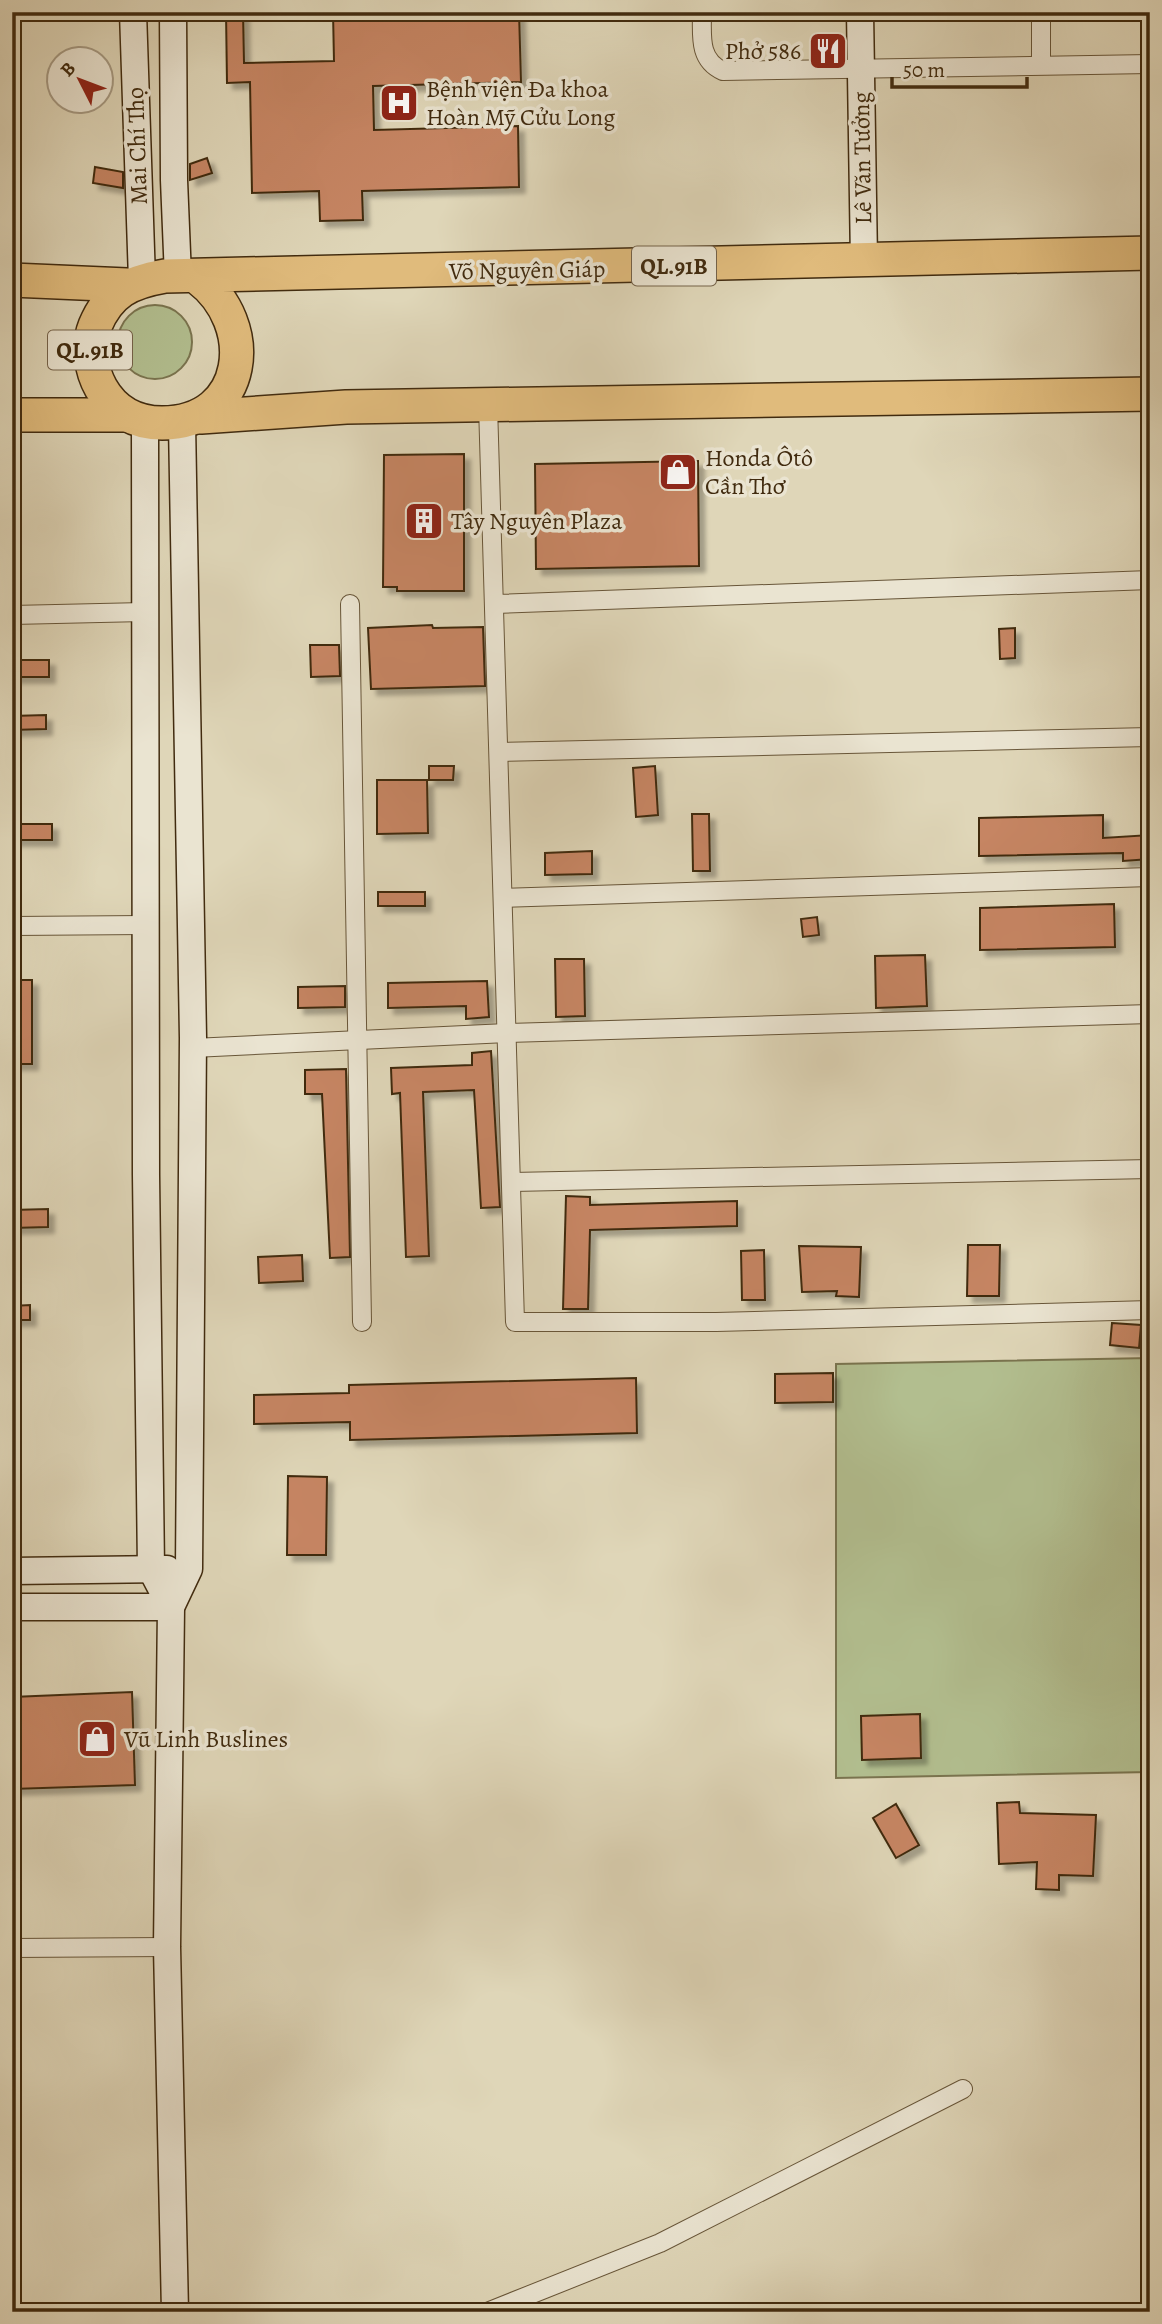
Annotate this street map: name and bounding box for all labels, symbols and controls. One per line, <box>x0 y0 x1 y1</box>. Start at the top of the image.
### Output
restaurant icon: Phở 586 <box>807 30 849 72</box>
place label: Phở 586 <box>725 35 801 67</box>
north arrow <box>46 46 116 116</box>
scale bar <box>892 46 1027 90</box>
text: B <box>54 56 82 82</box>
text: 50 m <box>903 56 945 84</box>
place label: Bệnh viện Đa khoa Hoàn Mỹ Cửu Long <box>426 73 615 133</box>
hospital icon: Bệnh viện Đa khoa Hoàn Mỹ Cửu Long <box>378 82 420 124</box>
street label: Mai Chí Thọ <box>119 87 155 205</box>
street label: Lê Văn Tưởng <box>845 91 879 225</box>
road number: QL.91B <box>632 246 716 286</box>
street label: Võ Nguyên Giáp <box>447 253 606 287</box>
road number: QL.91B <box>48 330 132 370</box>
place label: Honda Ôtô Cần Thơ <box>705 442 813 502</box>
shop icon: Honda Ôtô Cần Thơ <box>657 451 699 493</box>
building icon: Tây Nguyên Plaza <box>403 500 445 542</box>
place label: Tây Nguyên Plaza <box>451 505 623 537</box>
shop icon: Vũ Linh Buslines <box>76 1718 118 1760</box>
place label: Vũ Linh Buslines <box>123 1723 288 1755</box>

